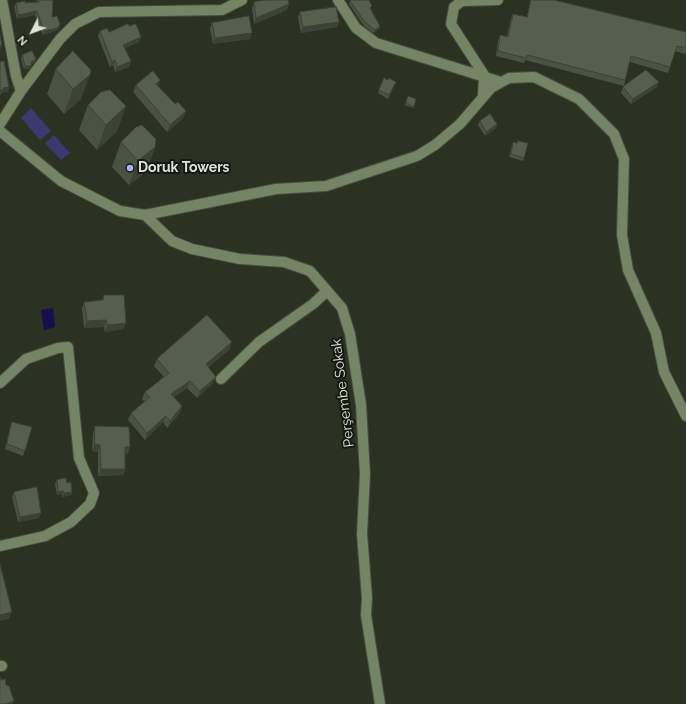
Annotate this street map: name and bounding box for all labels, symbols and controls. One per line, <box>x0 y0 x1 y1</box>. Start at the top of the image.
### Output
north arrow <box>12 12 52 52</box>
text: N <box>15 33 30 48</box>
place label: Doruk Towers <box>138 160 229 176</box>
marker: Doruk Towers <box>125 163 135 173</box>
street label: Perşembe Sokak <box>328 338 358 448</box>

